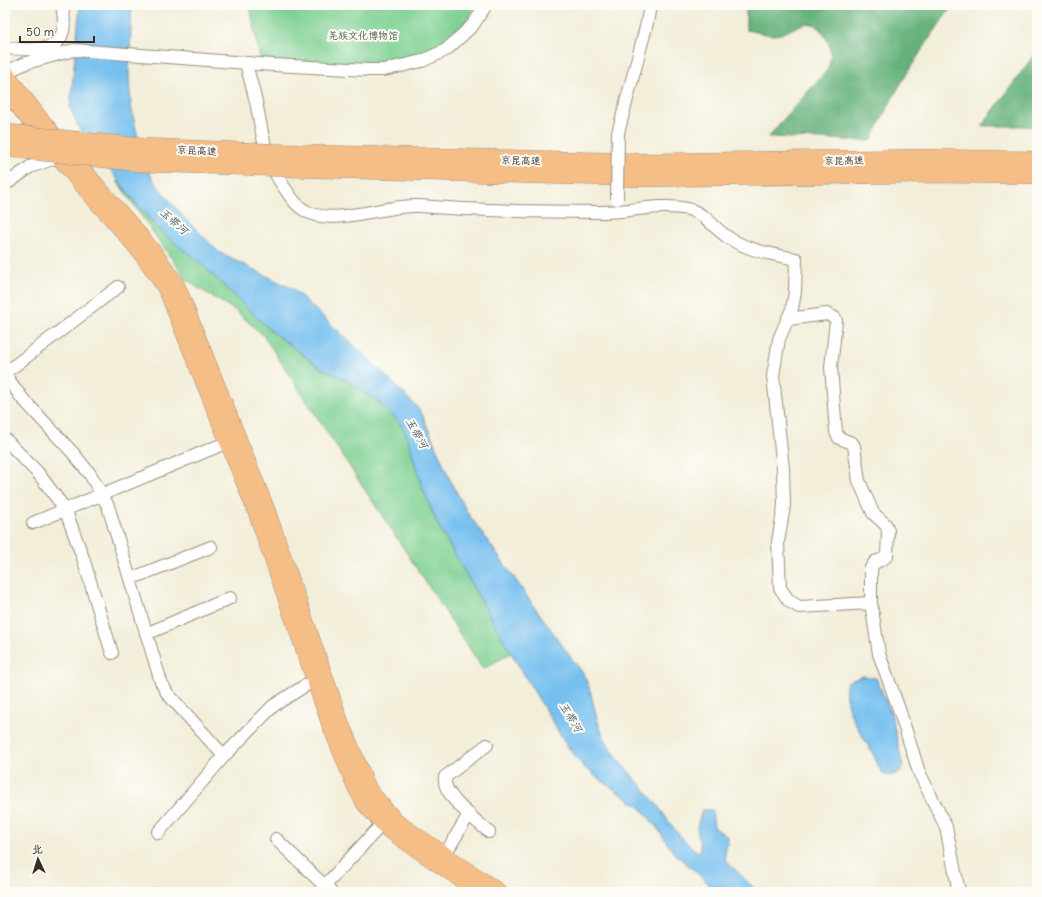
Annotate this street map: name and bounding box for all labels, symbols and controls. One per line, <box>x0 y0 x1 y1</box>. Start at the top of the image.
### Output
scale bar <box>20 18 94 44</box>
text: 50 m <box>26 24 55 39</box>
park label: 羌族文化博物馆 <box>328 29 398 42</box>
street label: 京昆高速 <box>177 143 217 158</box>
street label: 京昆高速 <box>501 153 541 168</box>
street label: 京昆高速 <box>824 154 864 167</box>
water label: 玉带河 <box>157 205 192 239</box>
water label: 玉带河 <box>403 415 432 453</box>
water label: 玉带河 <box>557 699 587 736</box>
north arrow <box>18 839 58 879</box>
text: 北 <box>31 842 43 856</box>

